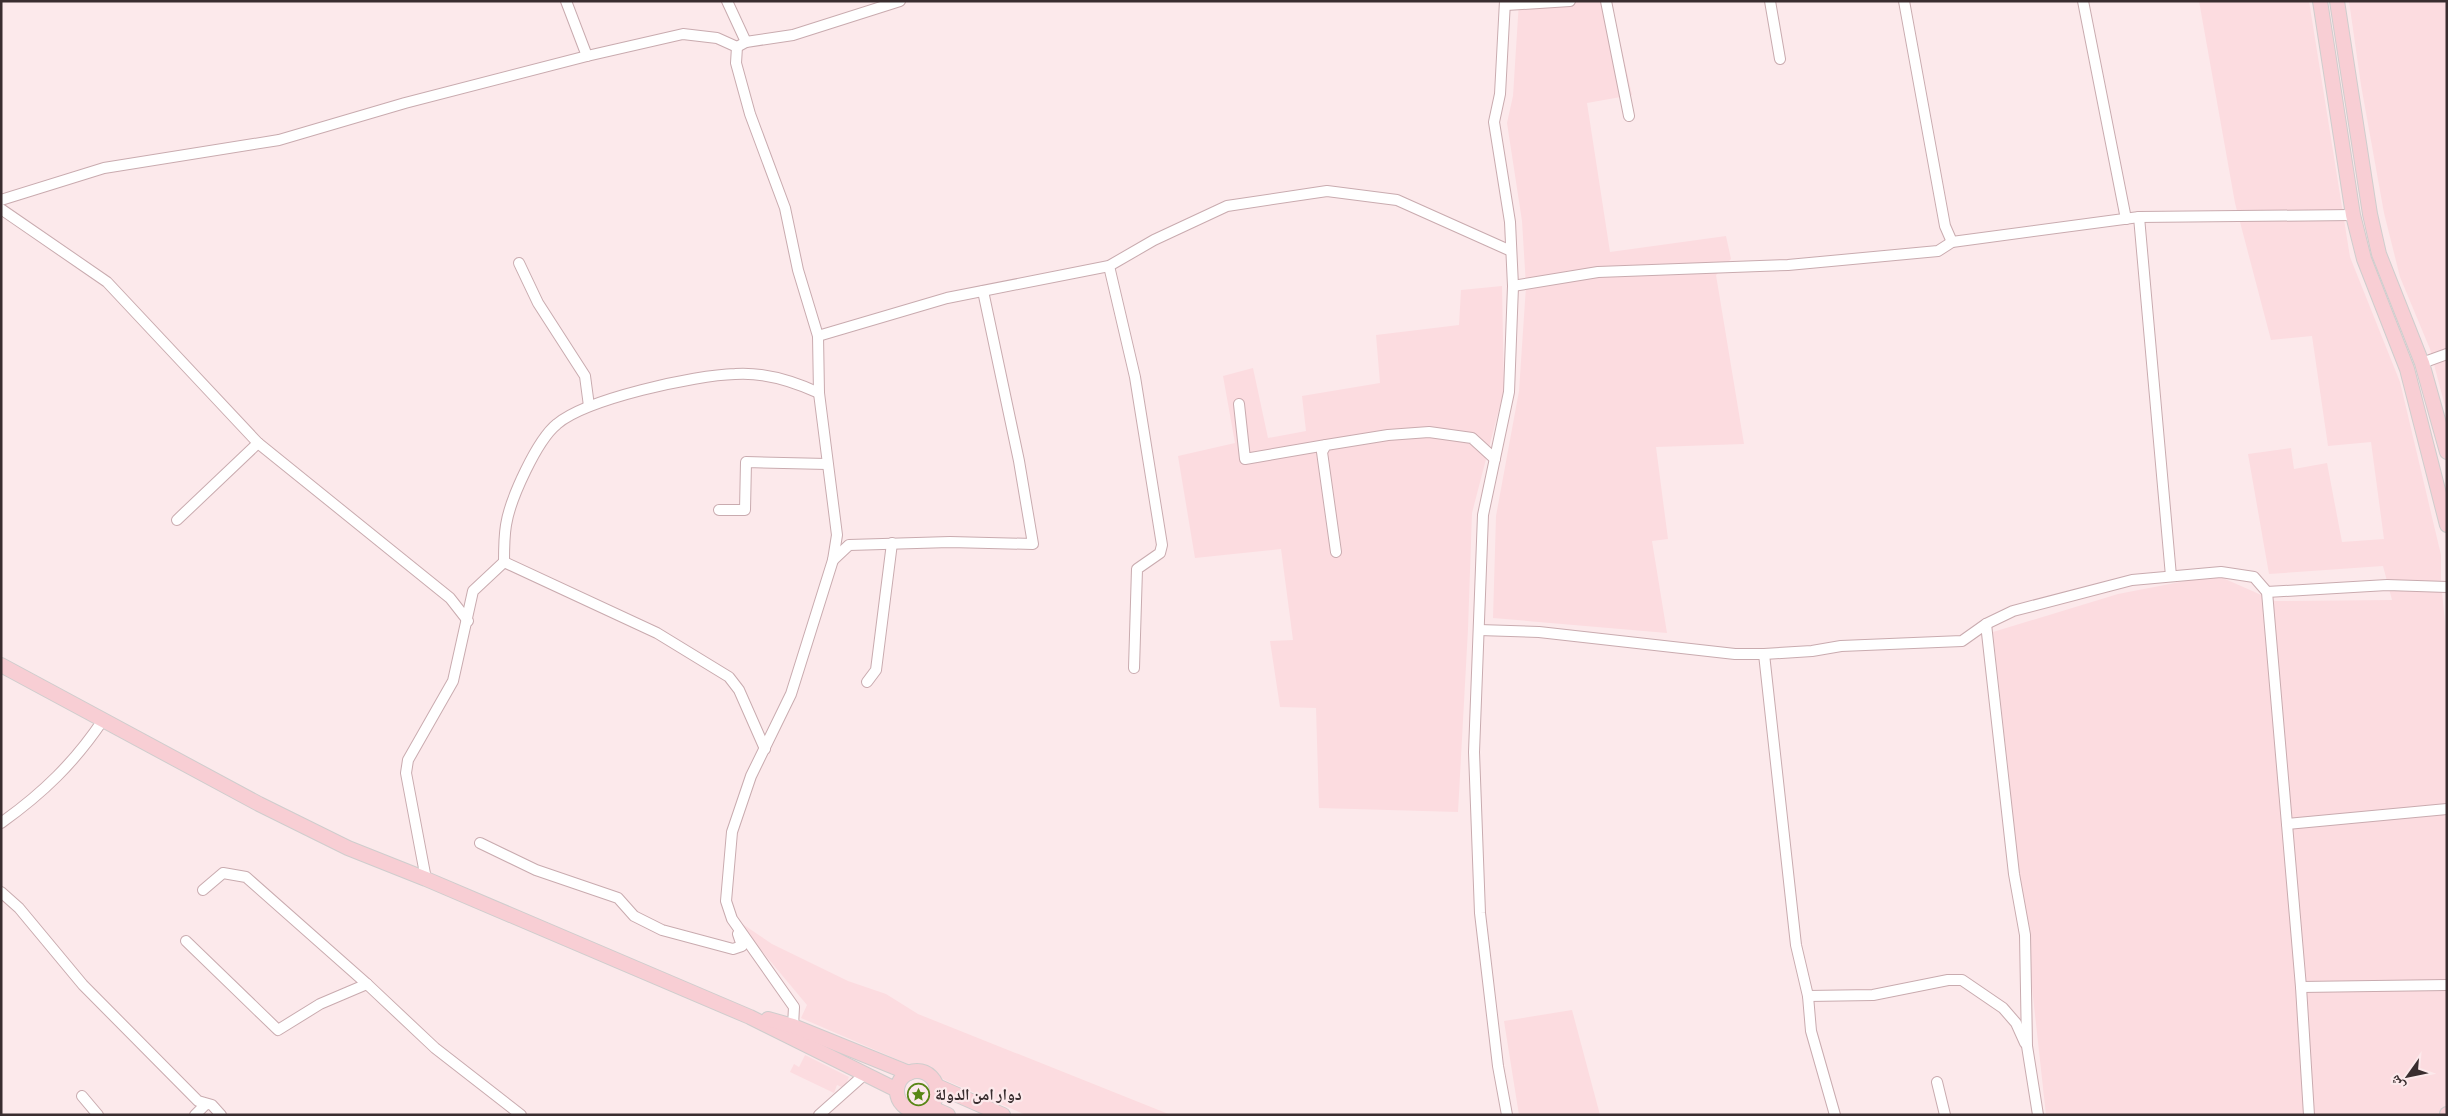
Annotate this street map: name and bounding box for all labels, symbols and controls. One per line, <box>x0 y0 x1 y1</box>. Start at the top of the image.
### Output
north arrow <box>2383 1051 2433 1101</box>
text: ش <box>2386 1072 2409 1094</box>
place icon: دوار امن الدولة <box>907 1082 931 1106</box>
place label: دوار امن الدولة <box>935 1086 1022 1105</box>

